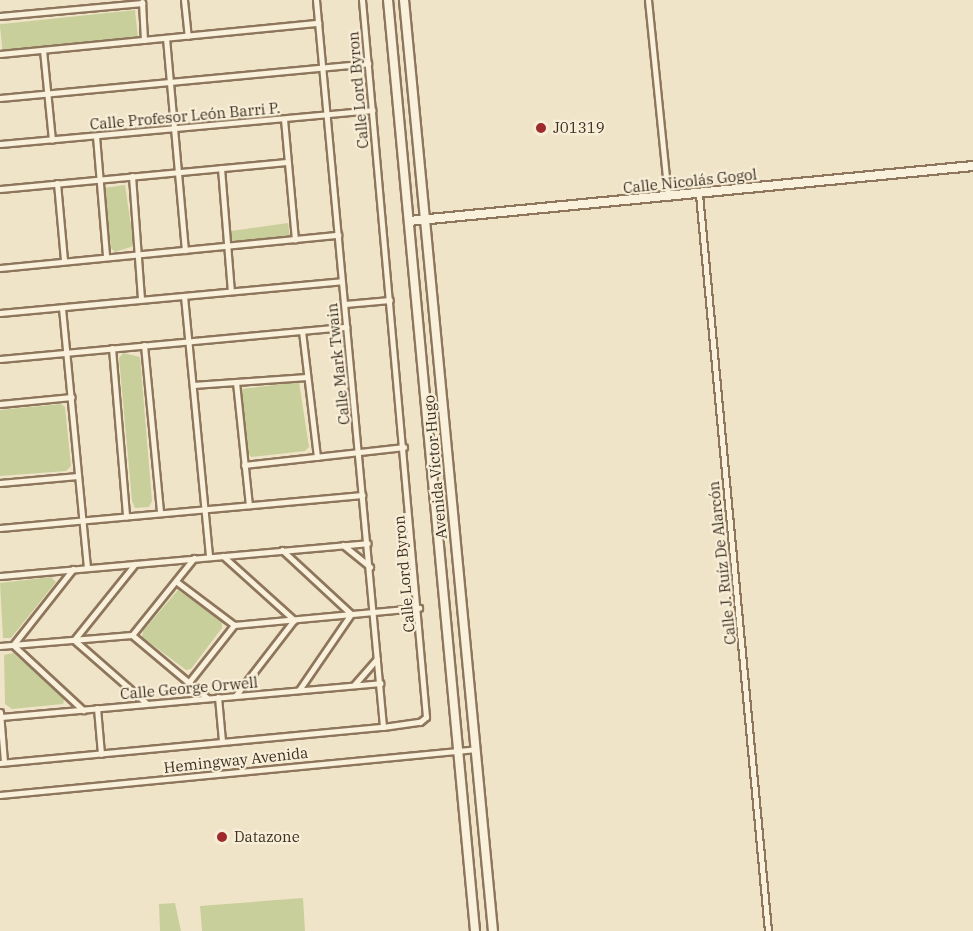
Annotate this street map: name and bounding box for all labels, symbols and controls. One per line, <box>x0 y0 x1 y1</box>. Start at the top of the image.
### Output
street label: Calle Lord Byron <box>344 31 372 149</box>
street label: Calle Profesor León Barri P. <box>89 99 281 133</box>
place label: J01319 <box>553 119 605 137</box>
marker: J01319 <box>534 121 548 135</box>
street label: Calle Nicolás Gogol <box>622 165 758 197</box>
street label: Calle Mark Twain <box>323 302 353 426</box>
street label: Avenida Víctor Hugo <box>420 394 450 540</box>
street label: Calle J. Ruíz De Alarcón <box>704 480 740 646</box>
street label: Calle Lord Byron <box>390 515 418 633</box>
street label: Calle George Orwell <box>119 673 259 703</box>
street label: Hemingway Avenida <box>163 743 309 777</box>
place label: Datazone <box>234 828 300 846</box>
marker: Datazone <box>215 830 229 844</box>

